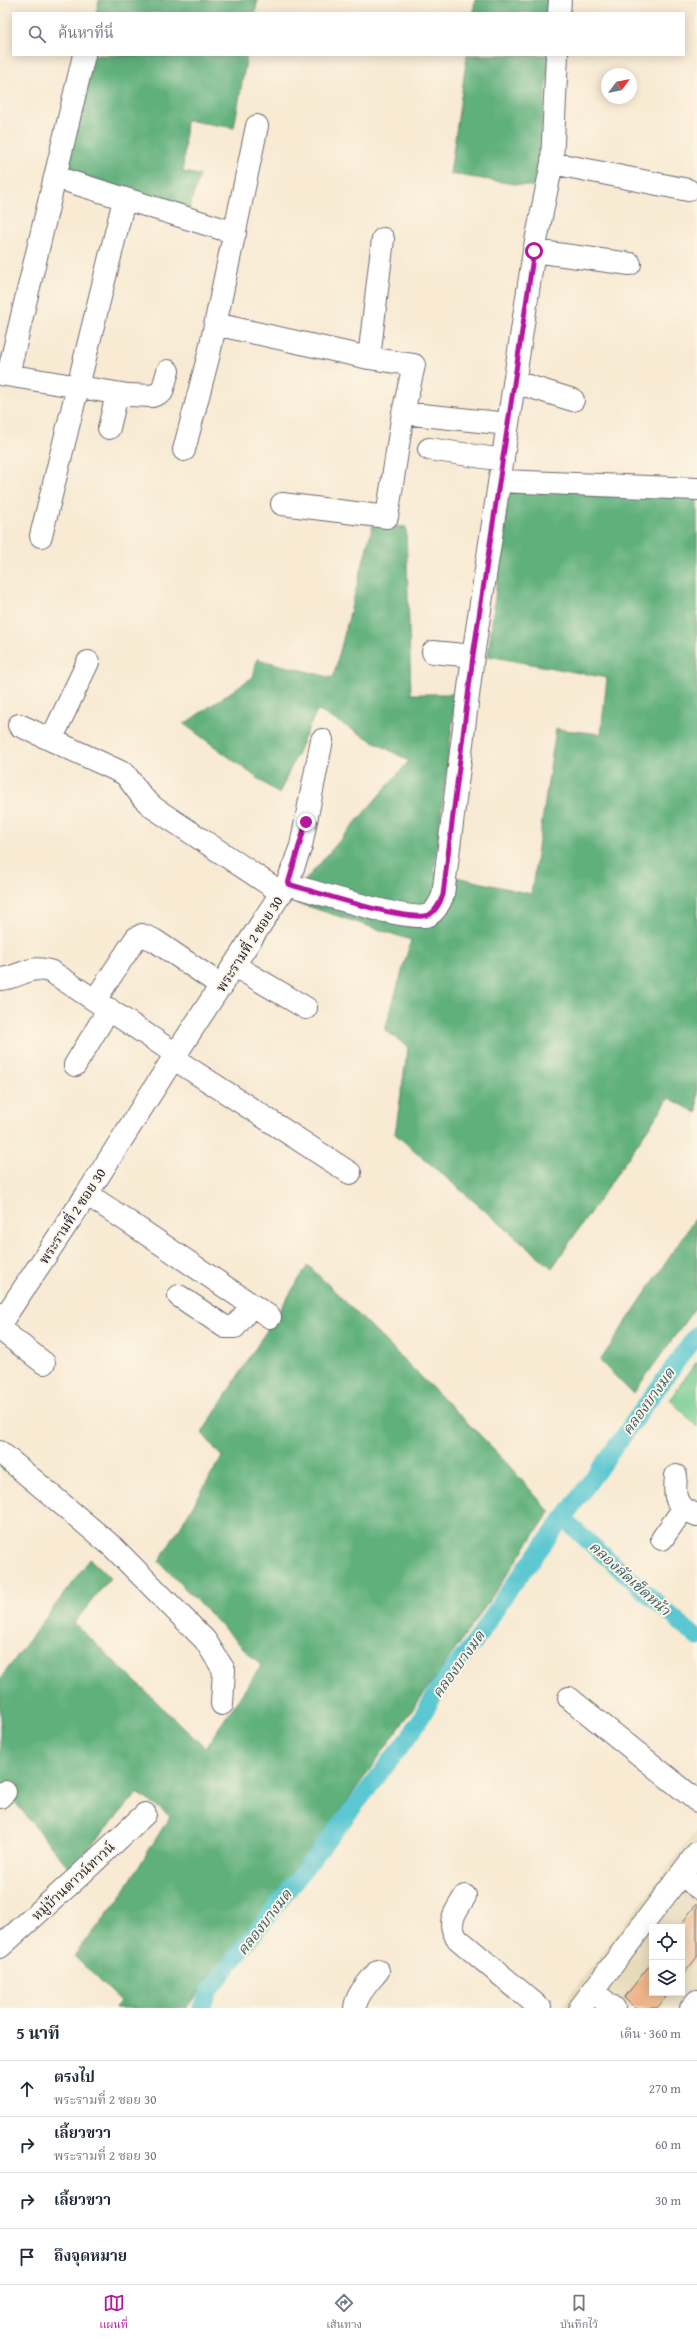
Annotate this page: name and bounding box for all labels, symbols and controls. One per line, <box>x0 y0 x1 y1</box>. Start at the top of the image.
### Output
search box <box>12 12 685 56</box>
text: ค้นหาที่นี่ <box>58 22 114 43</box>
icon: search <box>26 23 48 45</box>
north arrow <box>601 68 637 104</box>
route start <box>525 242 543 260</box>
route end <box>297 813 315 831</box>
street label: พระรามที่ 2 ซอย 30 <box>211 892 288 996</box>
street label: พระรามที่ 2 ซอย 30 <box>34 1164 111 1268</box>
water label: คลองบางมด <box>616 1363 680 1439</box>
water label: คลองลัดเช็ดหน้า <box>585 1536 676 1621</box>
water label: คลองบางมด <box>426 1626 490 1702</box>
street label: หมู่บ้านดาวน์ทาวน์ <box>27 1837 119 1925</box>
water label: คลองบางมด <box>232 1884 297 1959</box>
map controls <box>649 1924 685 1996</box>
button: locate <box>649 1924 685 1960</box>
button: layers <box>649 1960 685 1996</box>
text: 5 นาที <box>16 2020 60 2045</box>
text: เดิน · 360 m <box>620 2024 681 2043</box>
text: ตรงไป <box>54 2066 95 2087</box>
icon: ahead <box>16 2078 38 2100</box>
text: 270 m <box>649 2079 681 2098</box>
text: พระรามที่ 2 ซอย 30 <box>54 2090 156 2109</box>
text: เลี้ยวขวา <box>54 2122 111 2143</box>
icon: right <box>16 2134 38 2156</box>
text: 60 m <box>655 2135 681 2154</box>
text: พระรามที่ 2 ซอย 30 <box>54 2146 156 2165</box>
text: เลี้ยวขวา <box>54 2189 111 2210</box>
icon: right <box>16 2190 38 2212</box>
text: 30 m <box>655 2191 681 2210</box>
text: ถึงจุดหมาย <box>54 2245 127 2266</box>
icon: arrive <box>16 2246 38 2268</box>
tab: แผนที่ <box>99 2292 128 2334</box>
tab: เส้นทาง <box>326 2292 362 2334</box>
tab: บันทึกไว้ <box>560 2292 598 2334</box>

